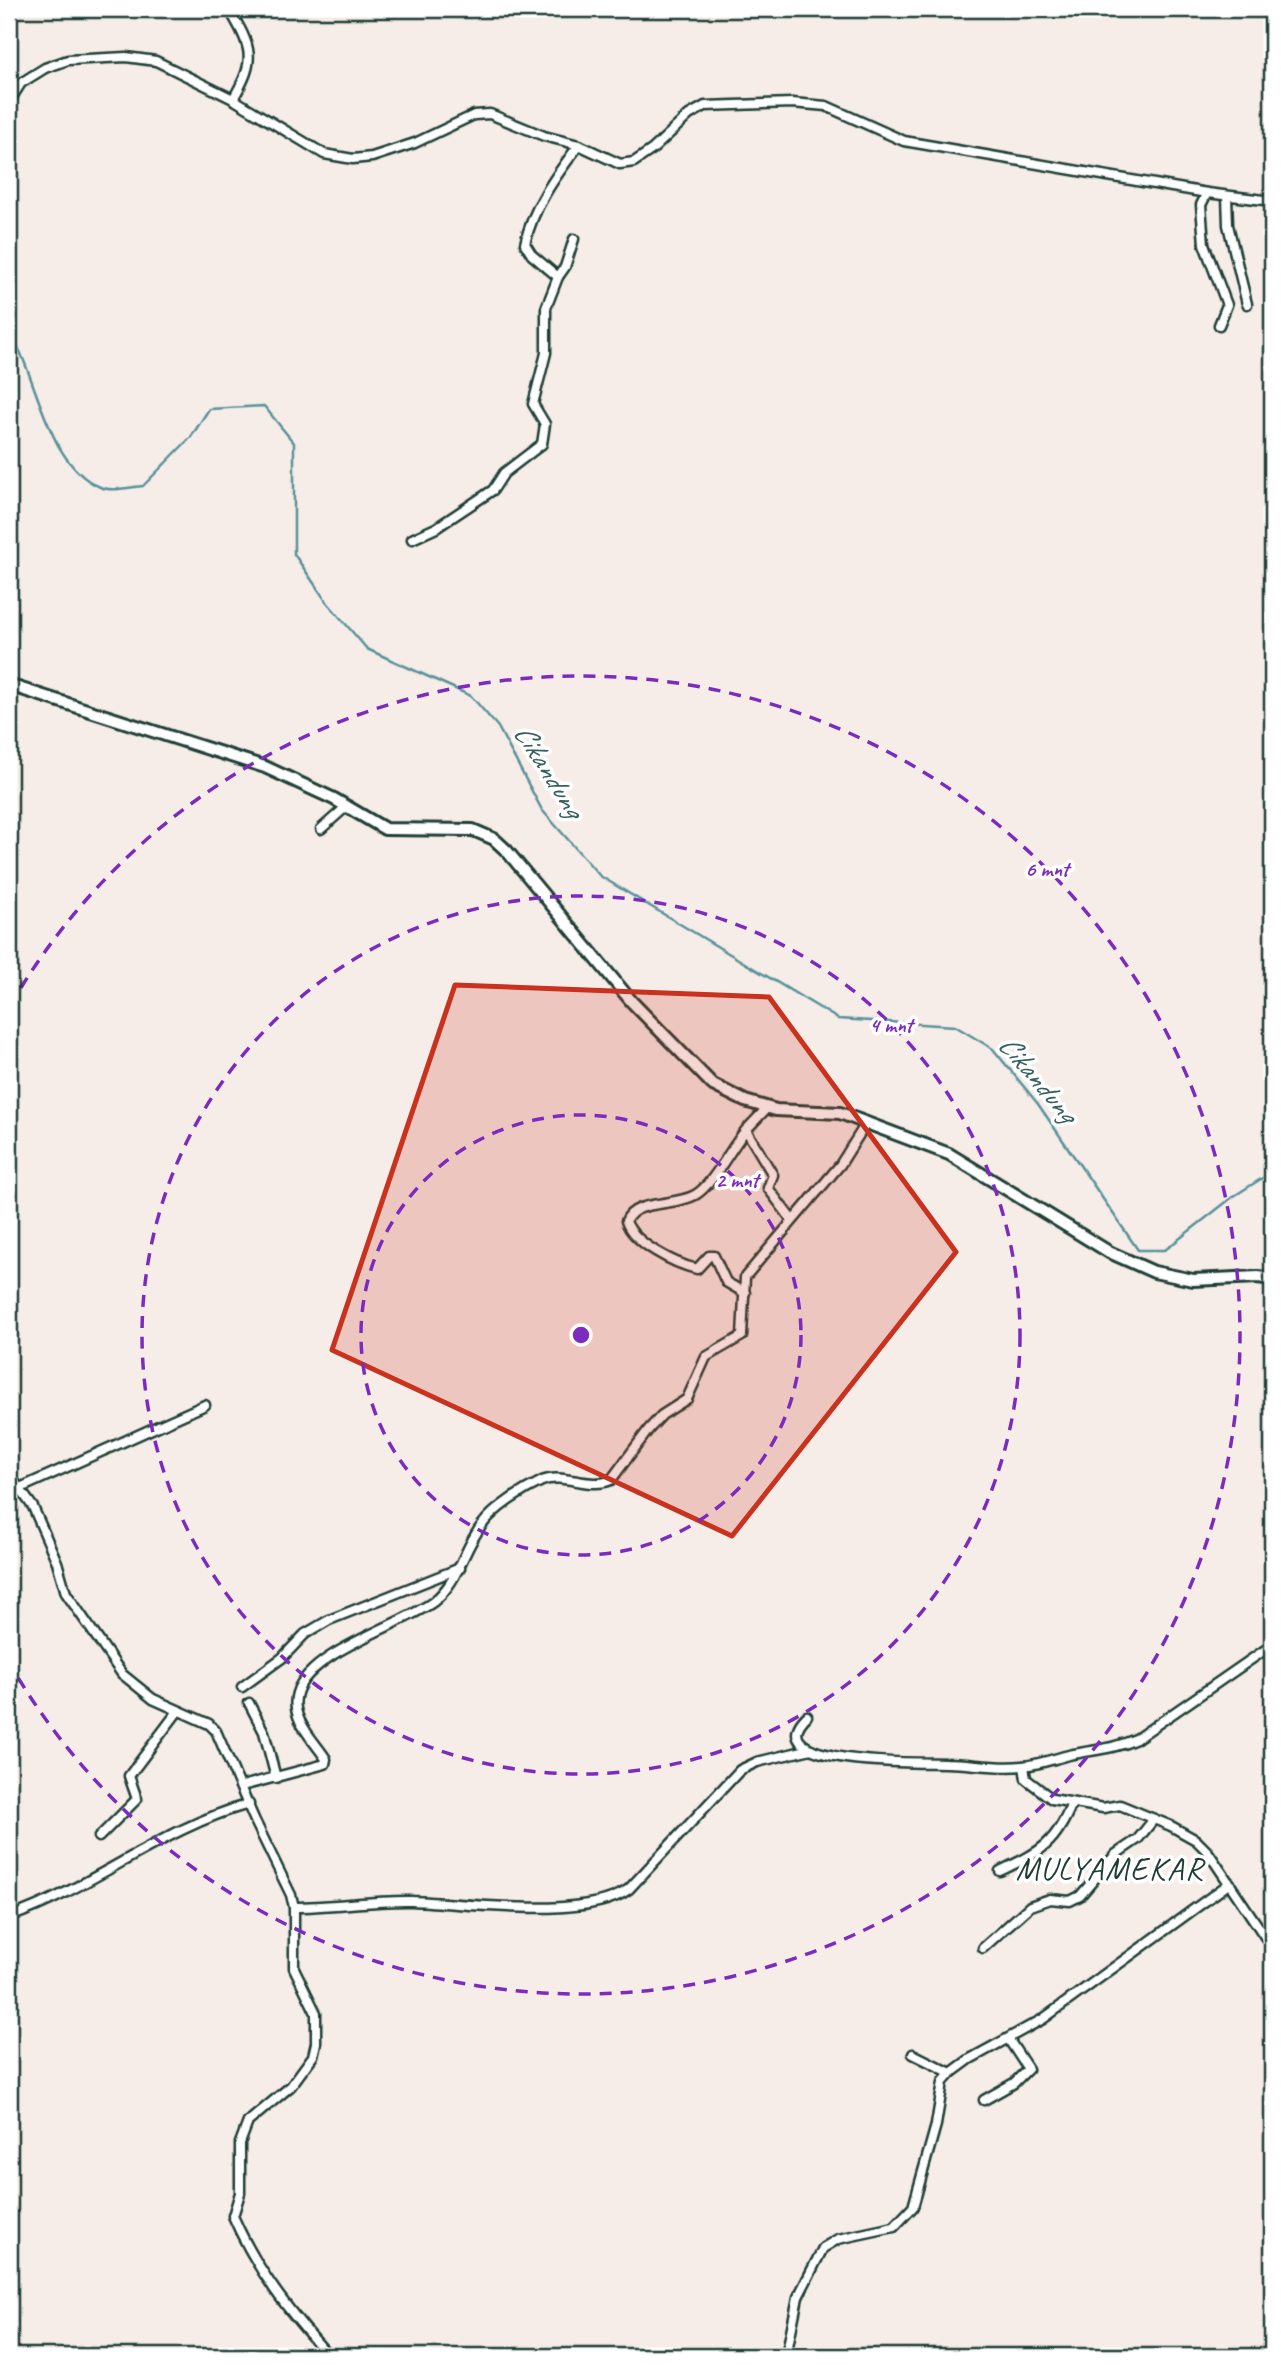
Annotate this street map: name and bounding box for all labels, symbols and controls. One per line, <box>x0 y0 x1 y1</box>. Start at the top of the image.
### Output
water label: Cikandung <box>506 716 595 828</box>
text: 6 mnt <box>1025 856 1072 882</box>
text: 4 mnt <box>869 1012 916 1038</box>
water label: Cikandung <box>990 1026 1089 1133</box>
text: 2 mnt <box>715 1167 762 1193</box>
centre of rings <box>569 1323 593 1347</box>
district label: MULYAMEKAR <box>1016 1848 1206 1889</box>

